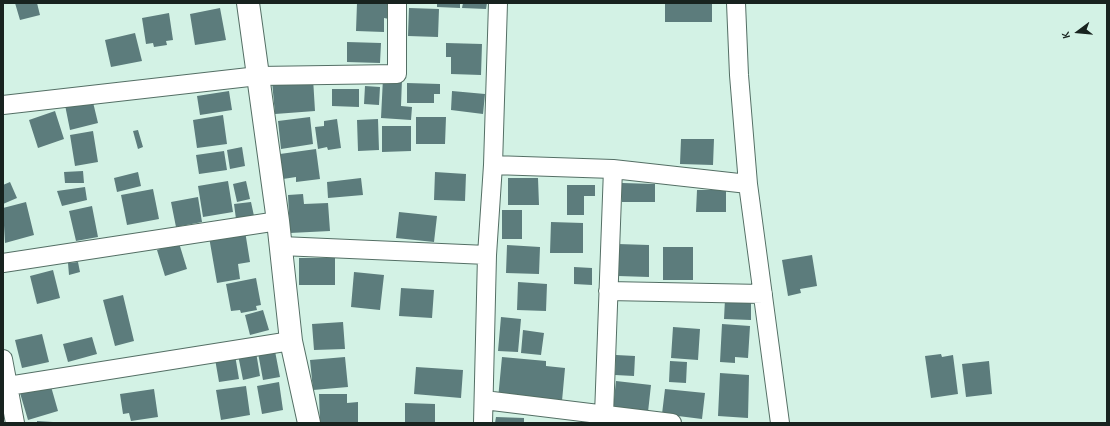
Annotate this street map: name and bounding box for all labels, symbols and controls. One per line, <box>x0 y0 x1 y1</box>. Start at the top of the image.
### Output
north arrow <box>1058 12 1098 52</box>
text: K <box>1060 31 1072 40</box>

